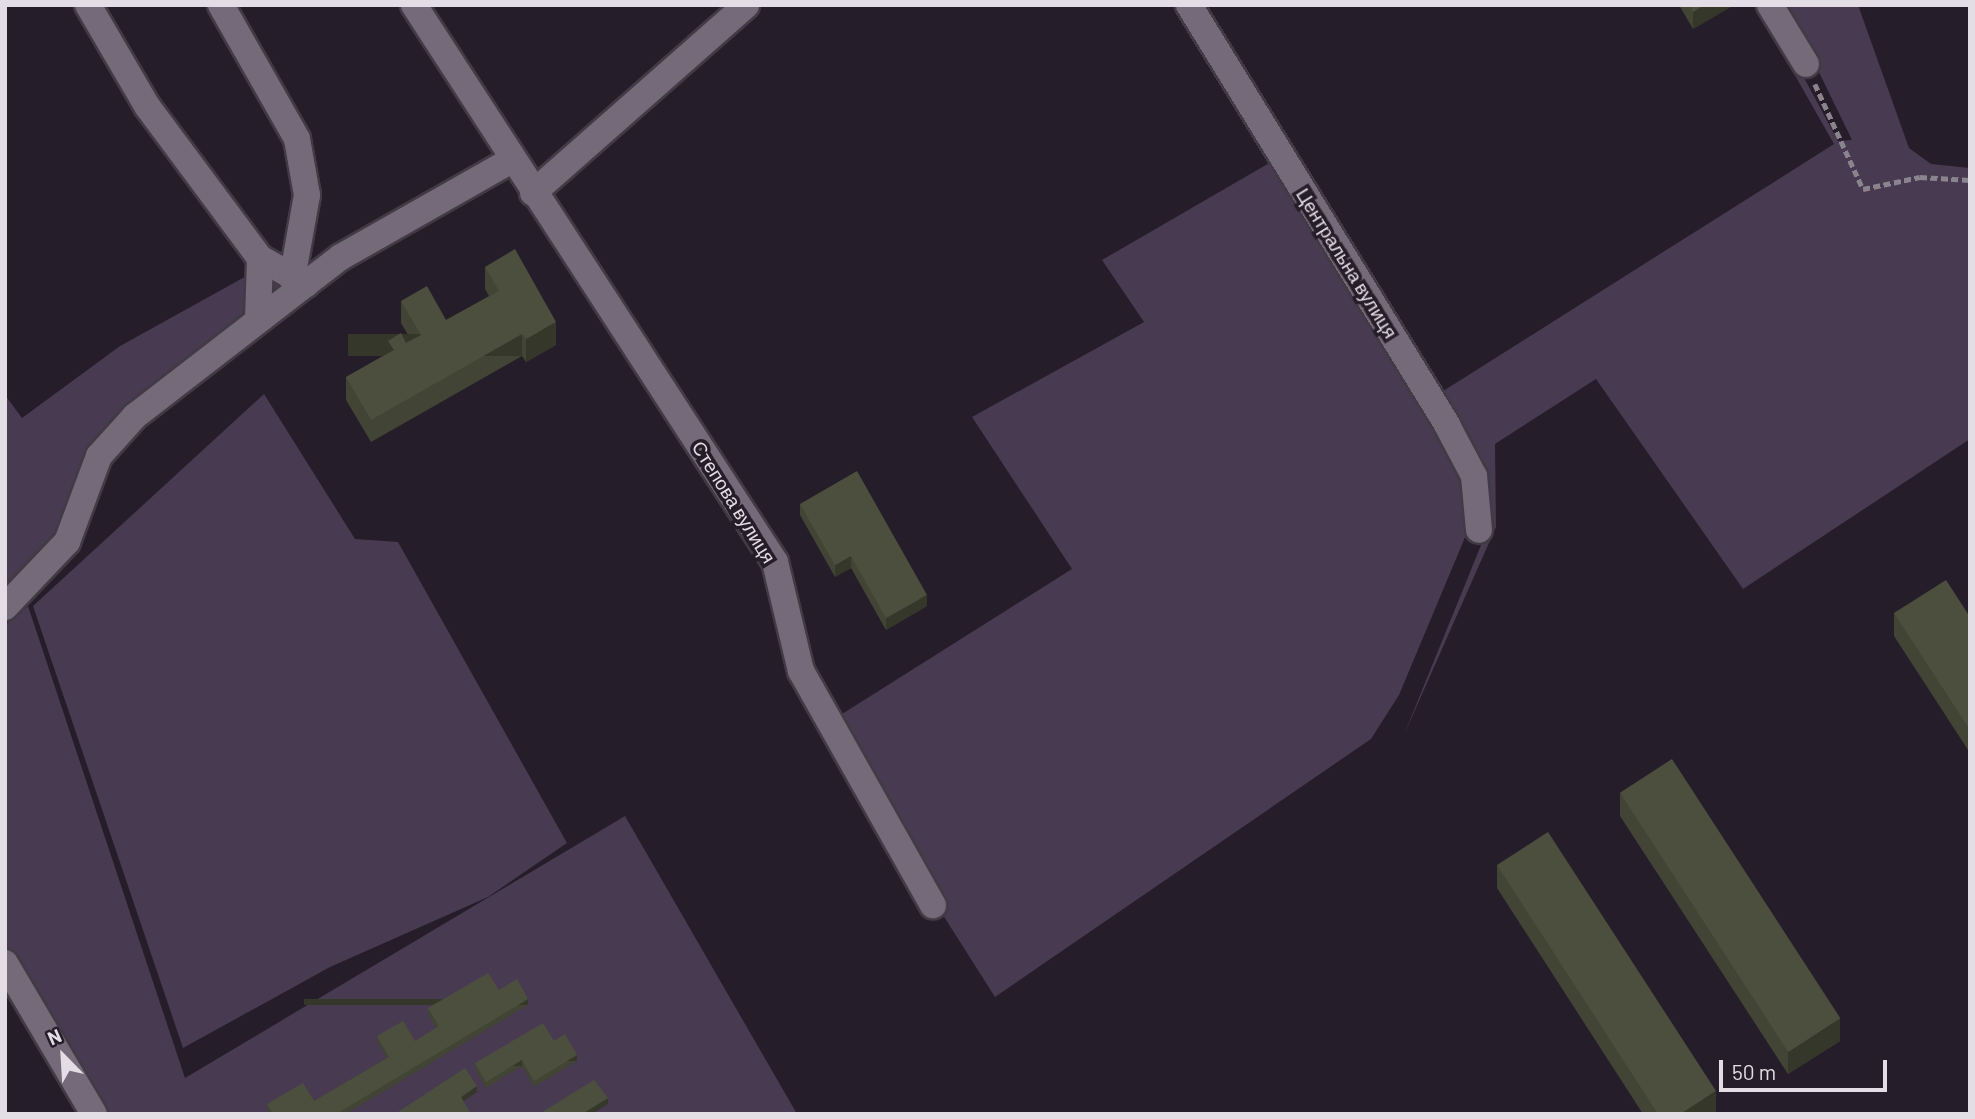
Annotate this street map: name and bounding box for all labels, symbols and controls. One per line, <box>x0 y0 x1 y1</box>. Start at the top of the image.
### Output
street label: Центральна вулиця <box>1292 184 1402 342</box>
street label: Степова вулиця <box>687 437 781 567</box>
north arrow <box>28 1021 98 1091</box>
text: N <box>44 1023 65 1049</box>
scale bar <box>1723 1046 1891 1090</box>
text: 50 m <box>1732 1059 1776 1084</box>

